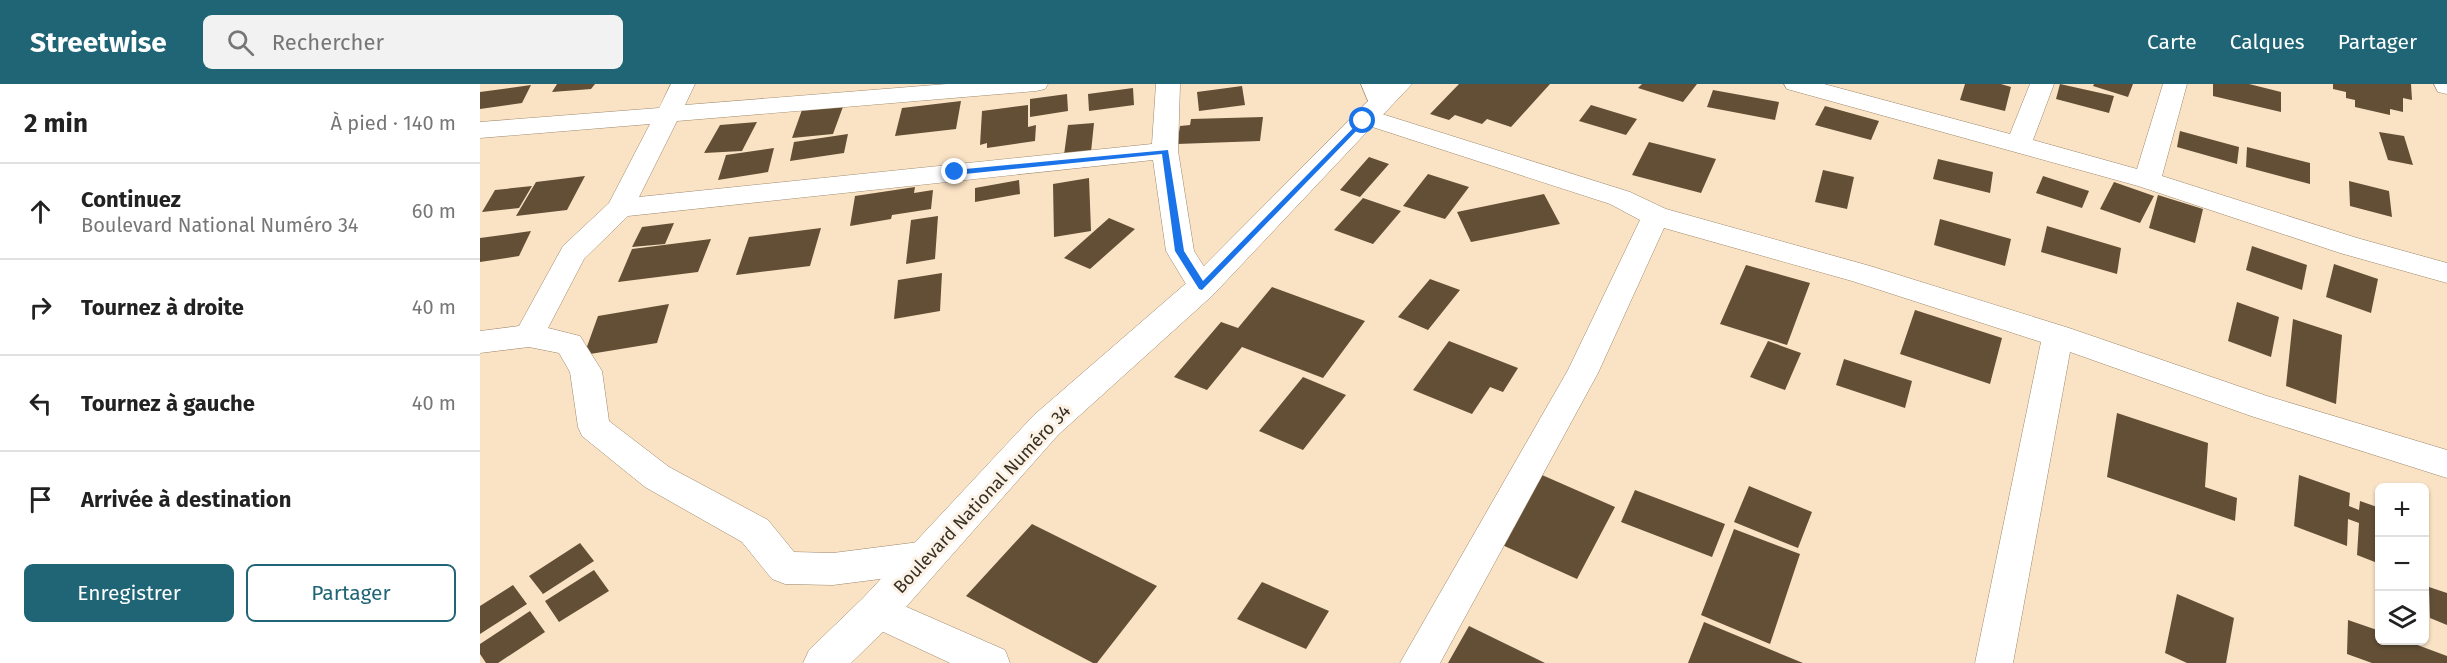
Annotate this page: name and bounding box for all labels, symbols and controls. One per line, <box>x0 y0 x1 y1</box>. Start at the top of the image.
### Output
search box <box>203 15 623 69</box>
text: Streetwise <box>30 26 167 59</box>
icon: search <box>224 26 257 59</box>
text: Rechercher <box>272 29 384 56</box>
text: Carte <box>2147 29 2197 55</box>
text: Calques <box>2230 29 2305 55</box>
text: Partager <box>2338 29 2417 55</box>
route start <box>1349 107 1375 133</box>
text: 2 min <box>24 108 88 139</box>
text: À pied · 140 m <box>331 111 456 135</box>
route end <box>941 158 967 184</box>
text: Continuez <box>81 186 181 213</box>
icon: ahead <box>24 195 57 228</box>
text: 60 m <box>412 199 456 223</box>
text: Boulevard National Numéro 34 <box>81 213 358 237</box>
icon: right <box>24 291 57 324</box>
text: Tournez à droite <box>81 294 244 321</box>
text: 40 m <box>412 295 456 319</box>
icon: left <box>24 387 57 420</box>
text: Tournez à gauche <box>81 390 255 417</box>
text: 40 m <box>412 391 456 415</box>
street label: Boulevard National Numéro 34 <box>889 400 1075 598</box>
icon: arrive <box>24 483 57 516</box>
map controls <box>2375 483 2429 645</box>
button: + <box>2375 483 2429 537</box>
text: Arrivée à destination <box>81 486 291 513</box>
button: − <box>2375 537 2429 591</box>
button: Enregistrer <box>24 564 234 622</box>
button: Partager <box>246 564 456 622</box>
button: layers <box>2375 591 2429 645</box>

